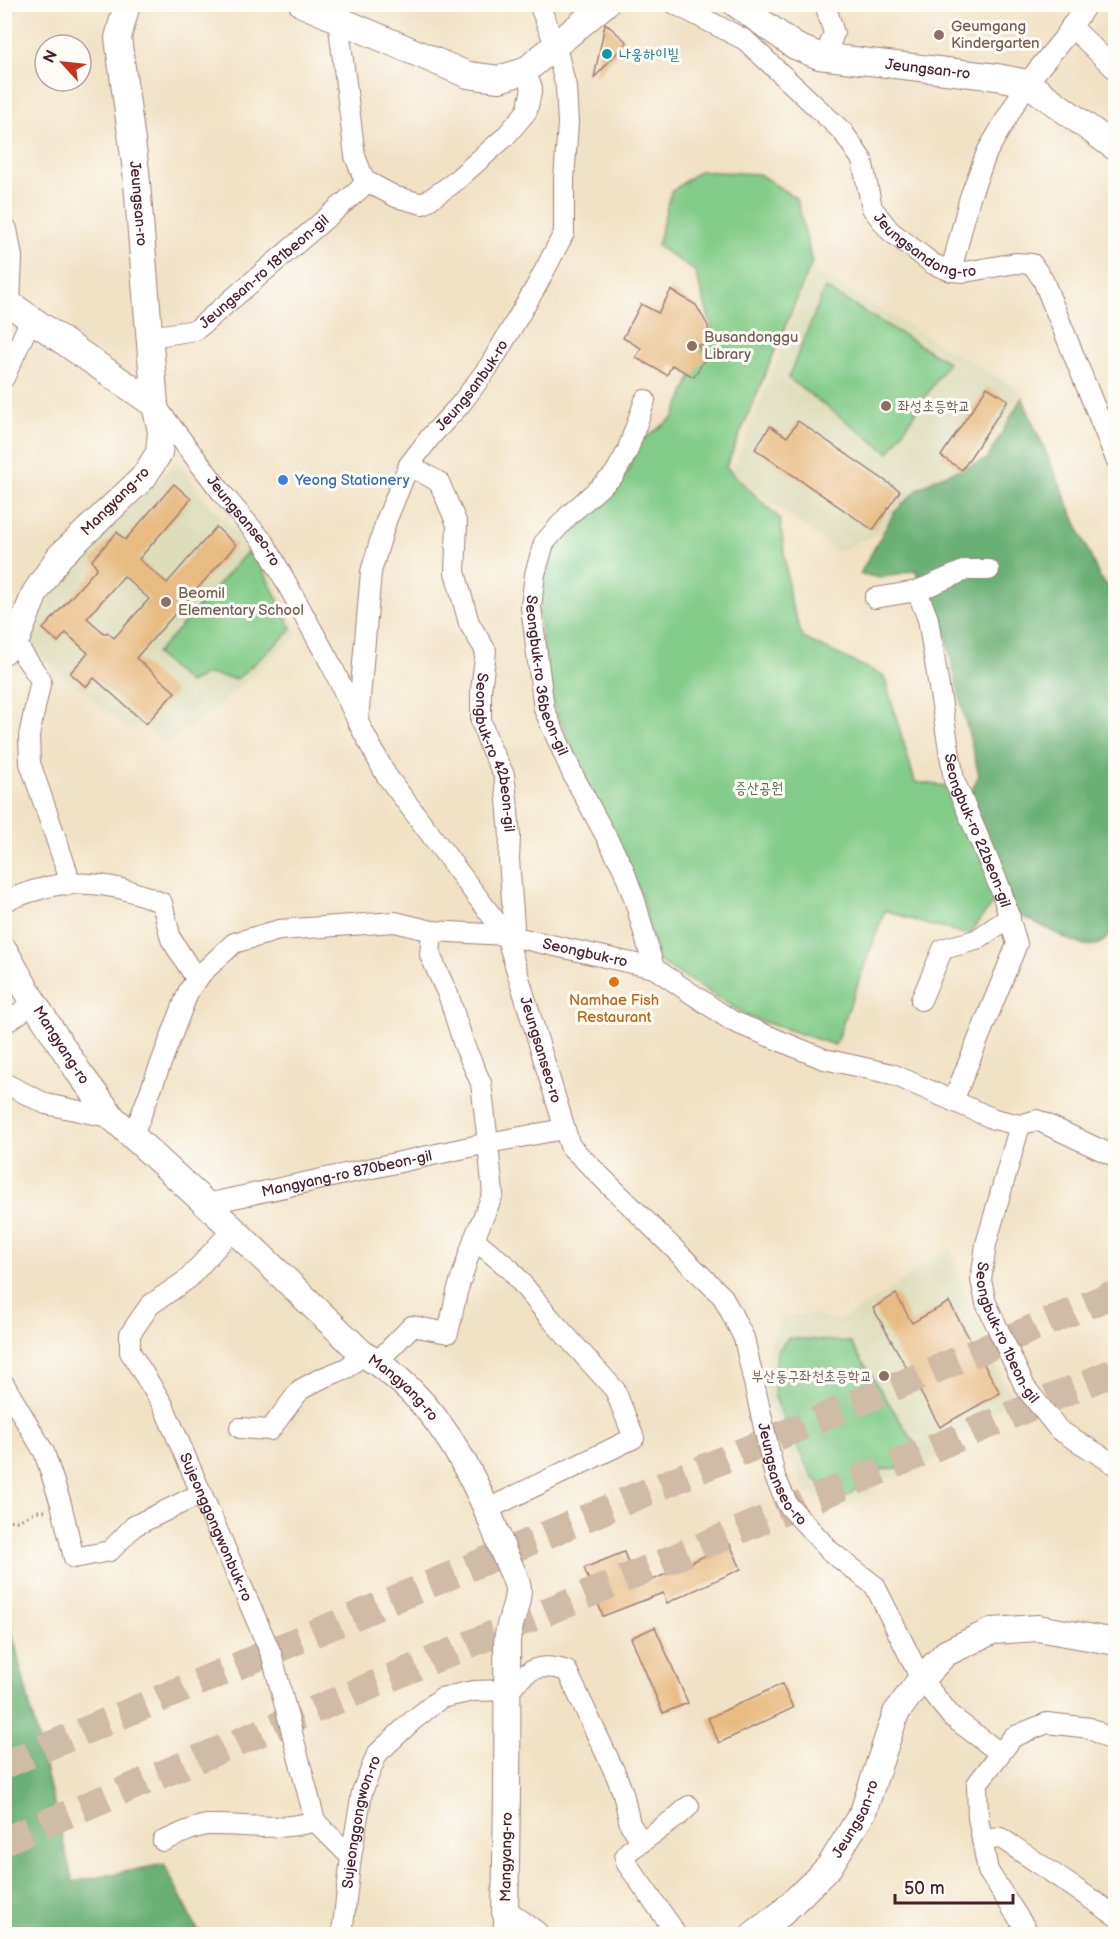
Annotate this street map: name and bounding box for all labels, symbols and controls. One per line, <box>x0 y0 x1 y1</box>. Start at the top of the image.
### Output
place label: Geumgang Kindergarten <box>951 17 1040 53</box>
marker: Geumgang Kindergarten <box>932 28 946 42</box>
north arrow <box>33 33 93 93</box>
place label: 나웅하이빌 <box>619 45 679 64</box>
text: N <box>40 47 62 67</box>
marker: 나웅하이빌 <box>600 47 614 61</box>
street label: Jeungsan-ro <box>884 55 971 84</box>
street label: Jeungsan-ro <box>125 160 151 247</box>
street label: Jeungsandong-ro <box>869 209 978 282</box>
street label: Jeungsan-ro 181beon-gil <box>195 211 333 333</box>
place label: Busandonggu Library <box>704 328 798 364</box>
street label: Jeungsanbuk-ro <box>432 337 513 435</box>
marker: Busandonggu Library <box>685 339 699 353</box>
place label: 좌성초등학교 <box>898 397 970 416</box>
marker: 좌성초등학교 <box>879 399 893 413</box>
street label: Mangyang-ro <box>77 463 154 540</box>
place label: Yeong Stationery <box>294 471 410 490</box>
street label: Jeungsanseo-ro <box>202 472 284 570</box>
marker: Yeong Stationery <box>276 473 290 487</box>
place label: Beomil Elementary School <box>178 584 304 620</box>
street label: Seongbuk-ro 36beon-gil <box>521 594 572 759</box>
marker: Beomil Elementary School <box>159 595 173 609</box>
street label: Seongbuk-ro 42beon-gil <box>471 672 519 833</box>
street label: Seongbuk-ro 22beon-gil <box>940 752 1015 910</box>
park label: 증산공원 <box>735 779 783 798</box>
street label: Seongbuk-ro <box>541 934 629 972</box>
marker: Namhae Fish Restaurant <box>607 975 621 989</box>
place label: Namhae Fish Restaurant <box>569 991 659 1027</box>
street label: Jeungsanseo-ro <box>515 994 565 1105</box>
street label: Mangyang-ro <box>28 1002 93 1088</box>
street label: Mangyang-ro 870beon-gil <box>260 1146 434 1202</box>
street label: Seongbuk-ro 1beon-gil <box>971 1261 1043 1407</box>
street label: Mangyang-ro <box>364 1350 442 1425</box>
place label: 부산동구좌천초등학교 <box>751 1367 872 1386</box>
marker: 부산동구좌천초등학교 <box>877 1369 891 1383</box>
street label: Jeungsanseo-ro <box>753 1421 811 1530</box>
street label: Sujeonggongwonbuk-ro <box>175 1450 256 1604</box>
street label: Sujeonggongwon-ro <box>338 1753 385 1890</box>
street label: Jeungsan-ro <box>828 1778 883 1862</box>
street label: Mangyang-ro <box>496 1812 517 1902</box>
scale bar <box>895 1867 1014 1905</box>
text: 50 m <box>904 1878 945 1899</box>

